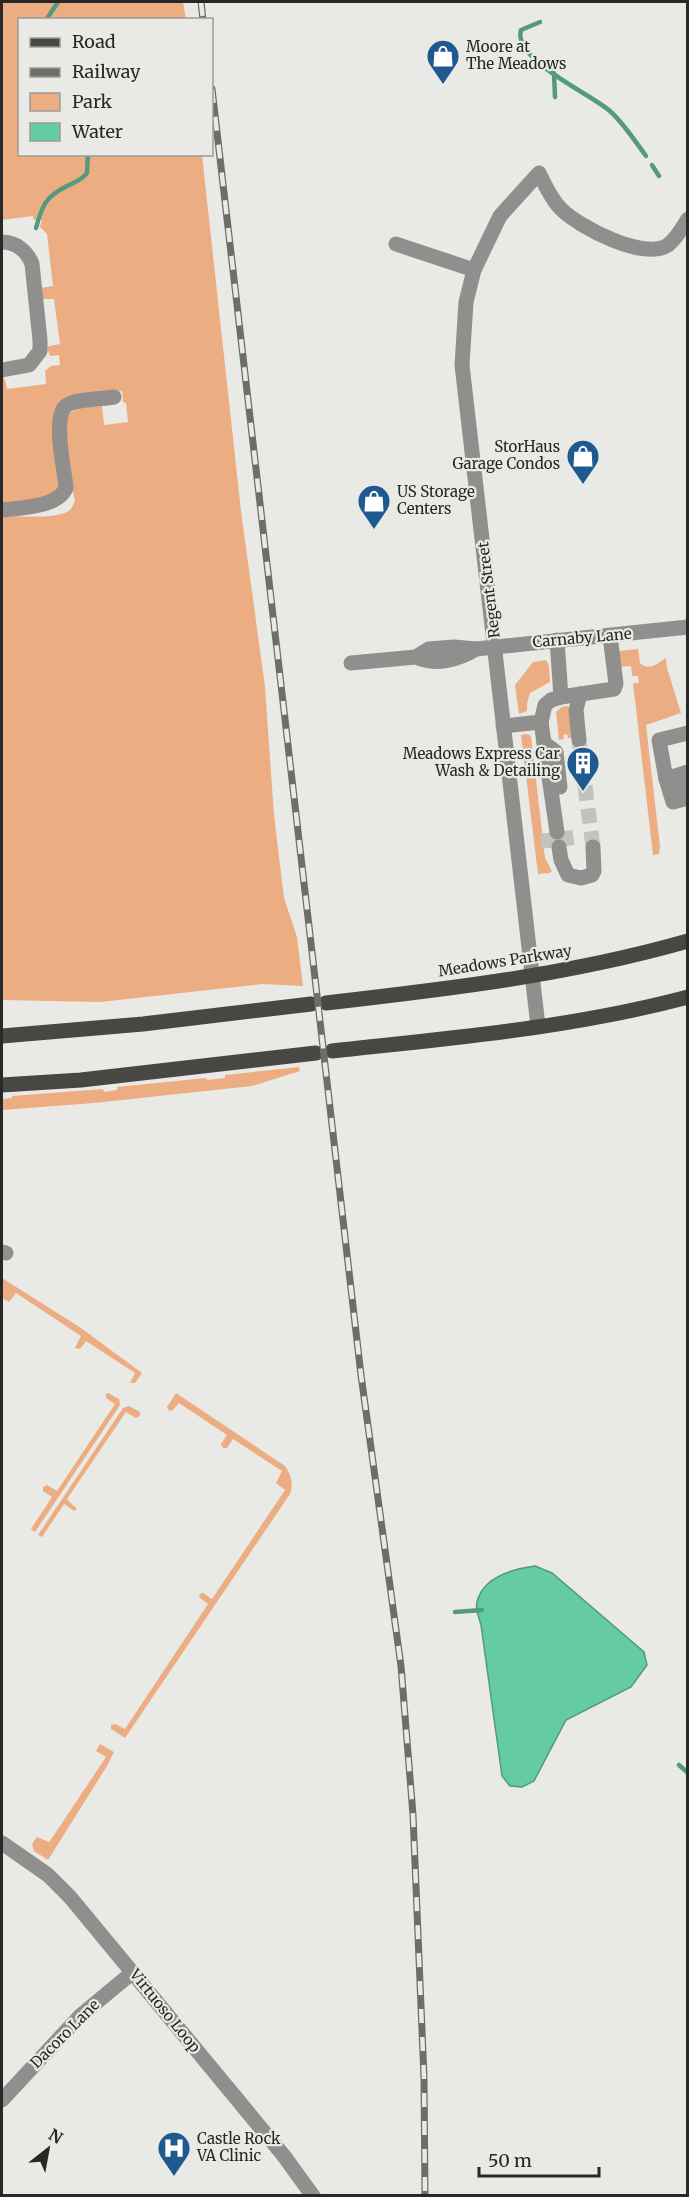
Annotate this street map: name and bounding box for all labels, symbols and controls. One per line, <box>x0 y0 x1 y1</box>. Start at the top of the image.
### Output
legend <box>18 18 213 156</box>
text: Road <box>72 30 116 53</box>
place label: Moore at The Meadows <box>466 37 566 73</box>
shop icon: Moore at The Meadows <box>425 38 461 85</box>
text: Railway <box>72 60 141 83</box>
text: Park <box>72 90 113 113</box>
text: Water <box>71 120 123 143</box>
place label: StorHaus Garage Condos <box>453 437 560 473</box>
shop icon: StorHaus Garage Condos <box>565 438 601 485</box>
place label: US Storage Centers <box>397 482 475 518</box>
shop icon: US Storage Centers <box>356 483 392 530</box>
street label: Regent Street <box>473 541 504 639</box>
street label: Carnaby Lane <box>532 624 632 651</box>
place label: Meadows Express Car Wash & Detailing <box>403 744 560 780</box>
building icon: Meadows Express Car Wash & Detailing <box>565 745 601 792</box>
street label: Meadows Parkway <box>437 941 573 980</box>
street label: Virtuoso Loop <box>125 1964 205 2056</box>
street label: Dacoro Lane <box>26 1995 103 2072</box>
north arrow <box>18 2119 78 2179</box>
text: N <box>45 2124 67 2148</box>
place label: Castle Rock VA Clinic <box>196 2129 281 2165</box>
hospital icon: Castle Rock VA Clinic <box>156 2130 192 2177</box>
scale bar <box>479 2140 599 2178</box>
text: 50 m <box>488 2149 532 2172</box>

